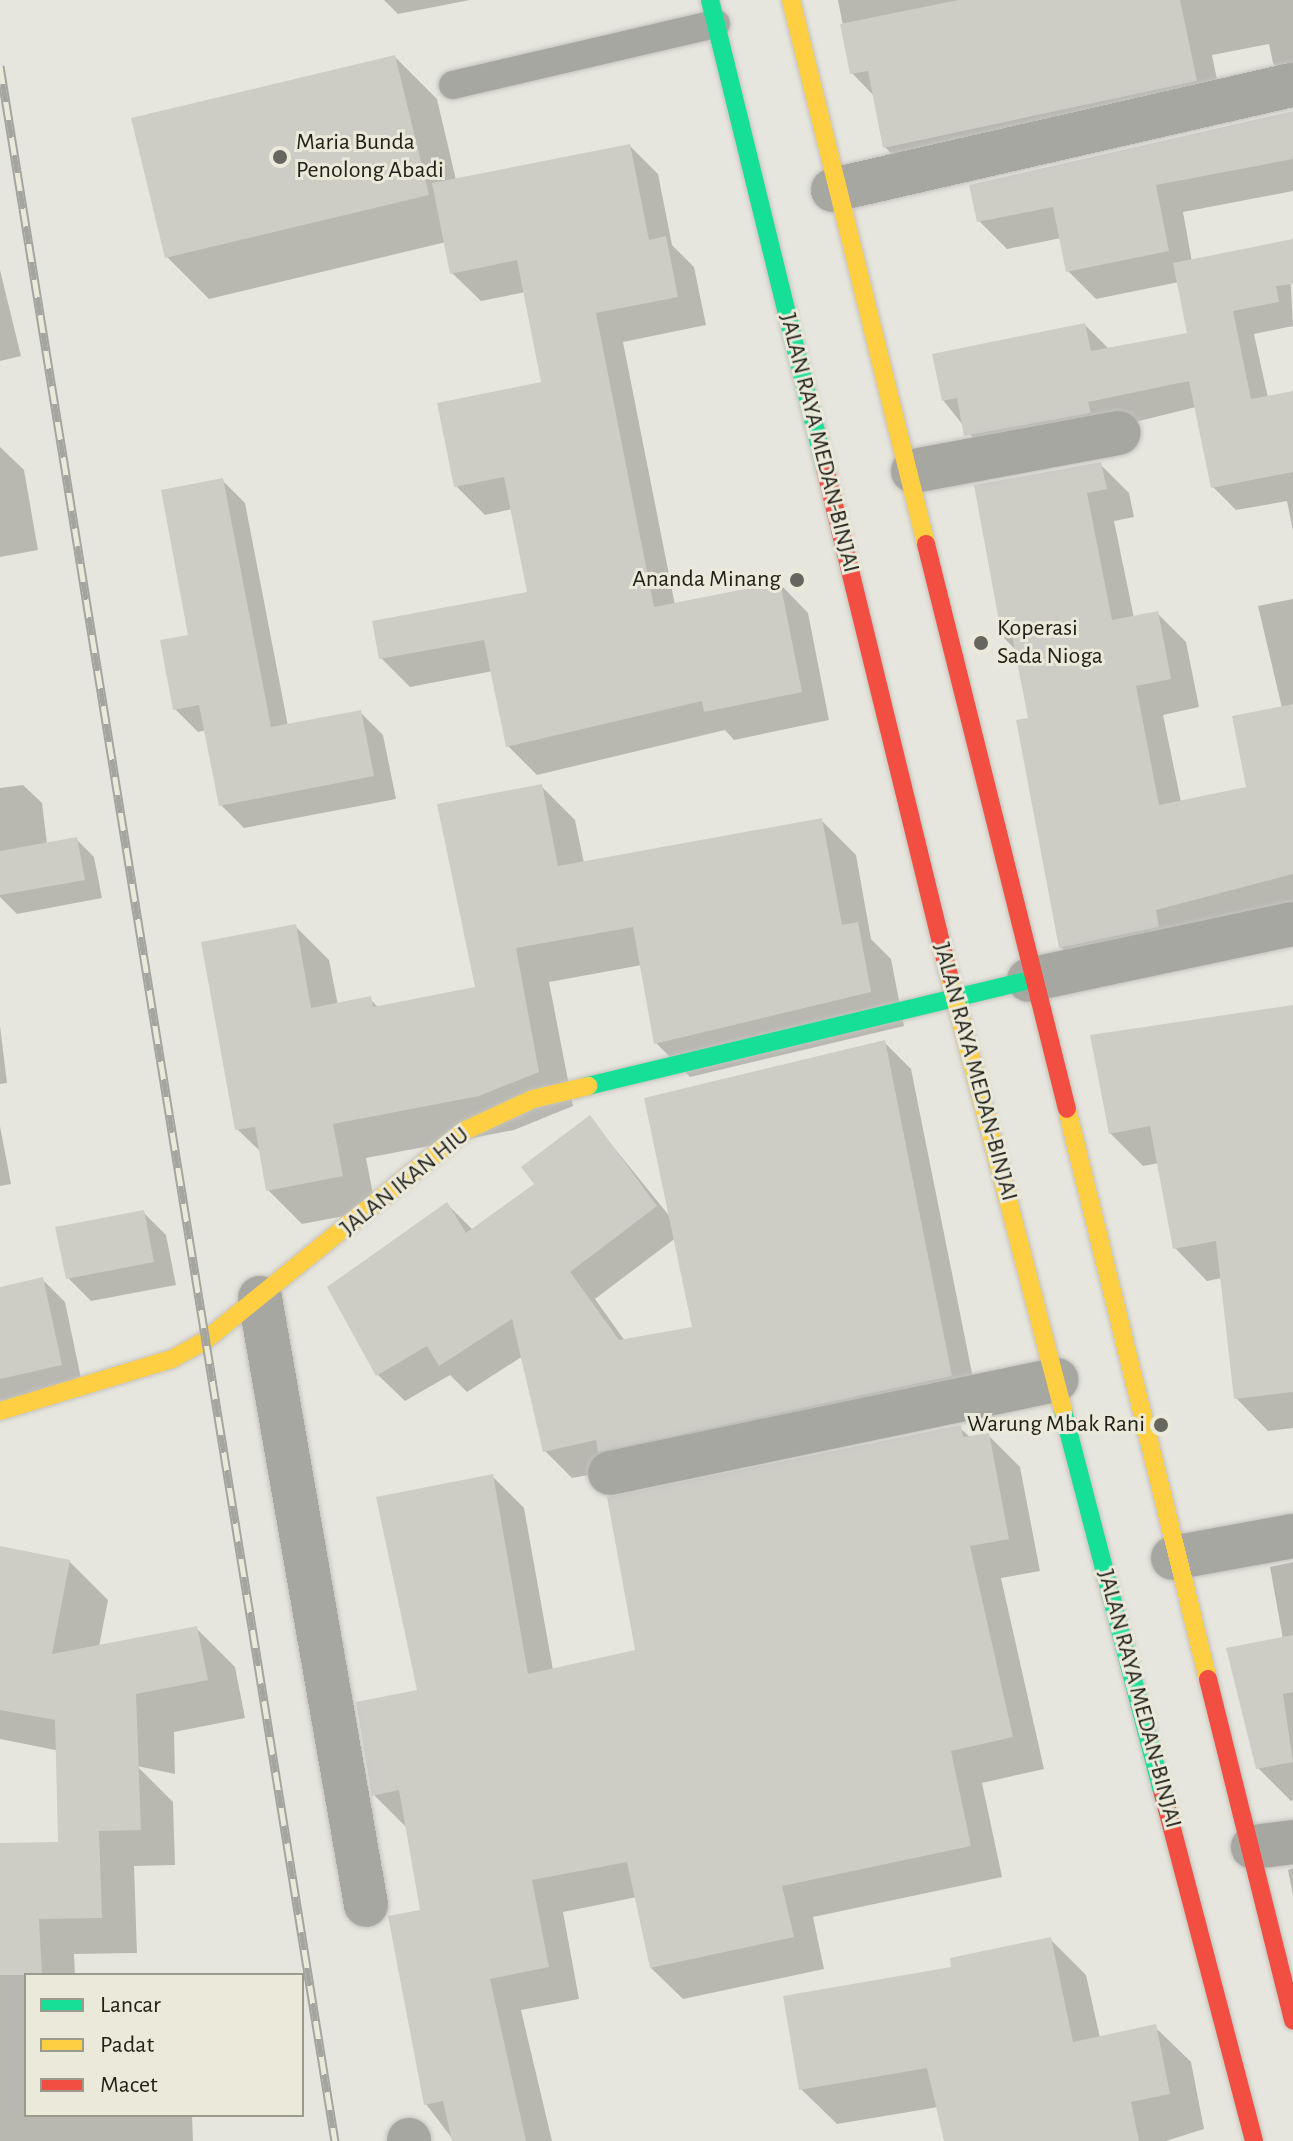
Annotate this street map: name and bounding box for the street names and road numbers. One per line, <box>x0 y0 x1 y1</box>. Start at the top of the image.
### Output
street label: JALAN RAYA MEDAN-BINJAI <box>773 310 865 576</box>
street label: JALAN RAYA MEDAN-BINJAI <box>927 940 1023 1204</box>
street label: JALAN IKAN HIU <box>335 1121 475 1243</box>
street label: JALAN RAYA MEDAN-BINJAI <box>1091 1567 1187 1831</box>

